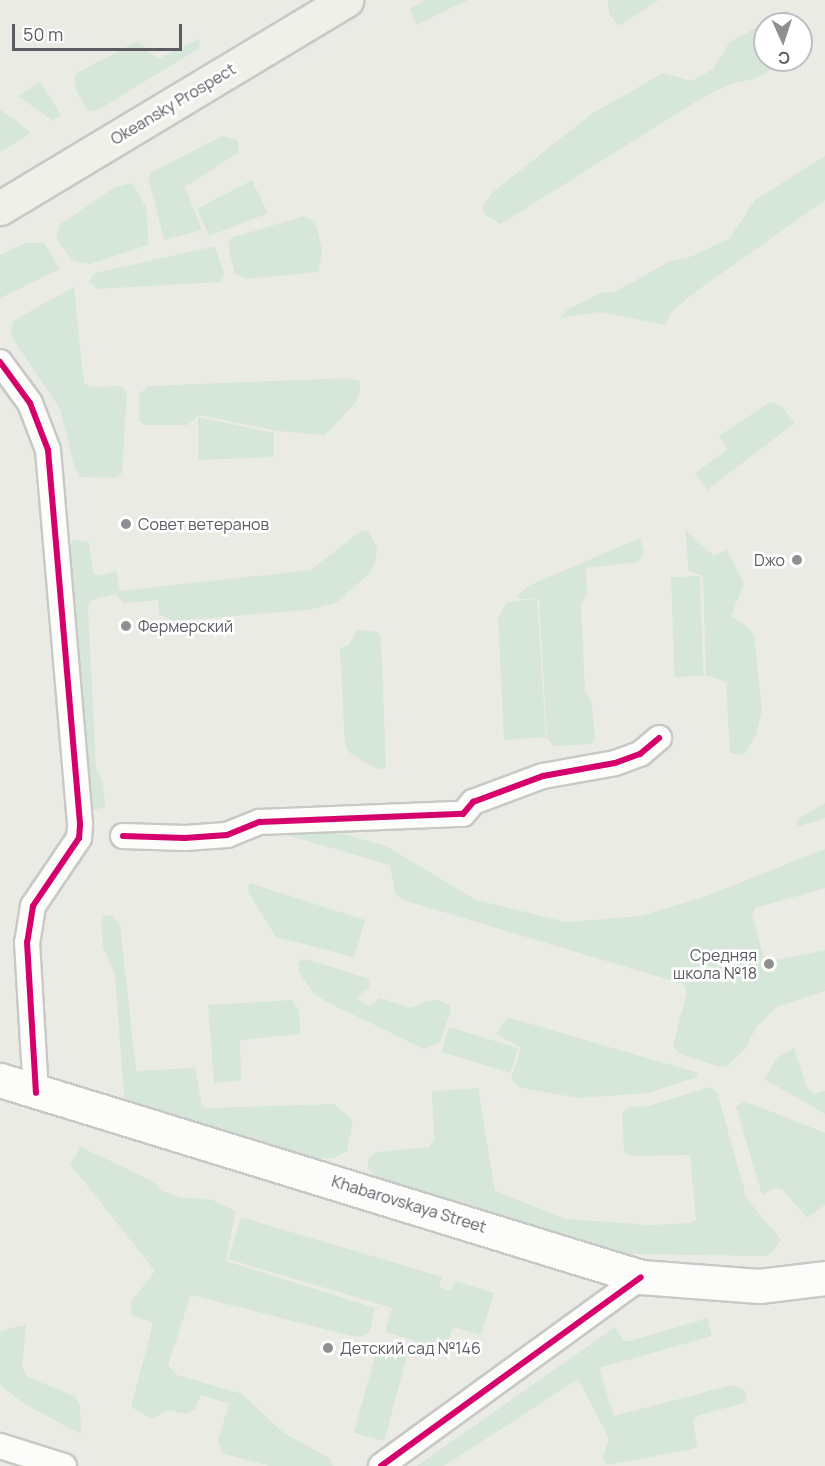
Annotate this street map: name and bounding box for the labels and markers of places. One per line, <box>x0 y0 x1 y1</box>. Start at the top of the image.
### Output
place label: Совет ветеранов <box>138 514 269 534</box>
marker: Совет ветеранов <box>119 517 133 531</box>
place label: Dжо <box>754 550 785 570</box>
marker: Dжо <box>790 553 804 567</box>
place label: Фермерский <box>138 616 233 636</box>
marker: Фермерский <box>119 619 133 633</box>
place label: Средняя школа №18 <box>673 945 757 983</box>
marker: Средняя школа №18 <box>762 957 776 971</box>
place label: Детский сад №146 <box>340 1338 481 1358</box>
marker: Детский сад №146 <box>321 1341 335 1355</box>

